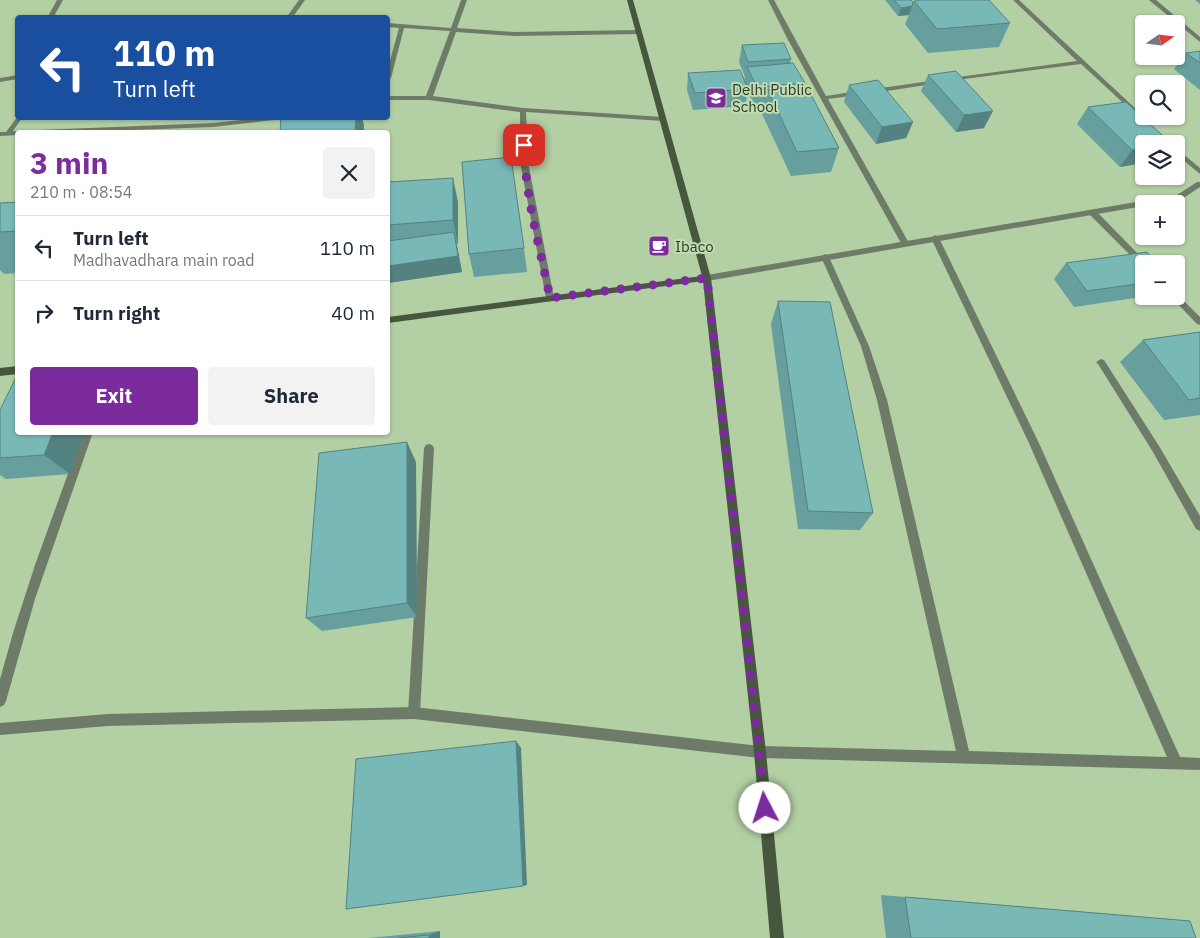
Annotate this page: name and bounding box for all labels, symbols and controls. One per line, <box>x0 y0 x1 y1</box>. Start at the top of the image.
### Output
north arrow <box>1135 15 1185 65</box>
map controls <box>1135 15 1185 305</box>
text: 110 m <box>113 30 216 76</box>
icon: left <box>30 35 95 100</box>
text: Turn left <box>113 74 196 103</box>
button: search <box>1135 75 1185 125</box>
place label: Delhi Public School <box>732 80 812 116</box>
school or university icon: Delhi Public School <box>704 86 728 110</box>
pin <box>503 124 545 166</box>
icon: arrive <box>510 131 538 159</box>
button: layers <box>1135 135 1185 185</box>
text: 3 min <box>30 143 108 182</box>
button: close <box>323 147 375 199</box>
text: 210 m · 08:54 <box>30 182 132 202</box>
button: + <box>1135 195 1185 245</box>
text: Turn left <box>73 226 149 250</box>
icon: left <box>30 234 58 262</box>
cafe icon: Ibaco <box>647 234 671 258</box>
text: 110 m <box>320 236 375 260</box>
place label: Ibaco <box>675 237 714 256</box>
text: Madhavadhara main road <box>73 250 255 270</box>
button: − <box>1135 255 1185 305</box>
icon: right <box>30 299 58 327</box>
text: Turn right <box>73 301 160 325</box>
text: 40 m <box>331 301 375 325</box>
button: Exit <box>30 367 198 425</box>
button: Share <box>208 367 375 425</box>
position arrow <box>738 781 790 833</box>

